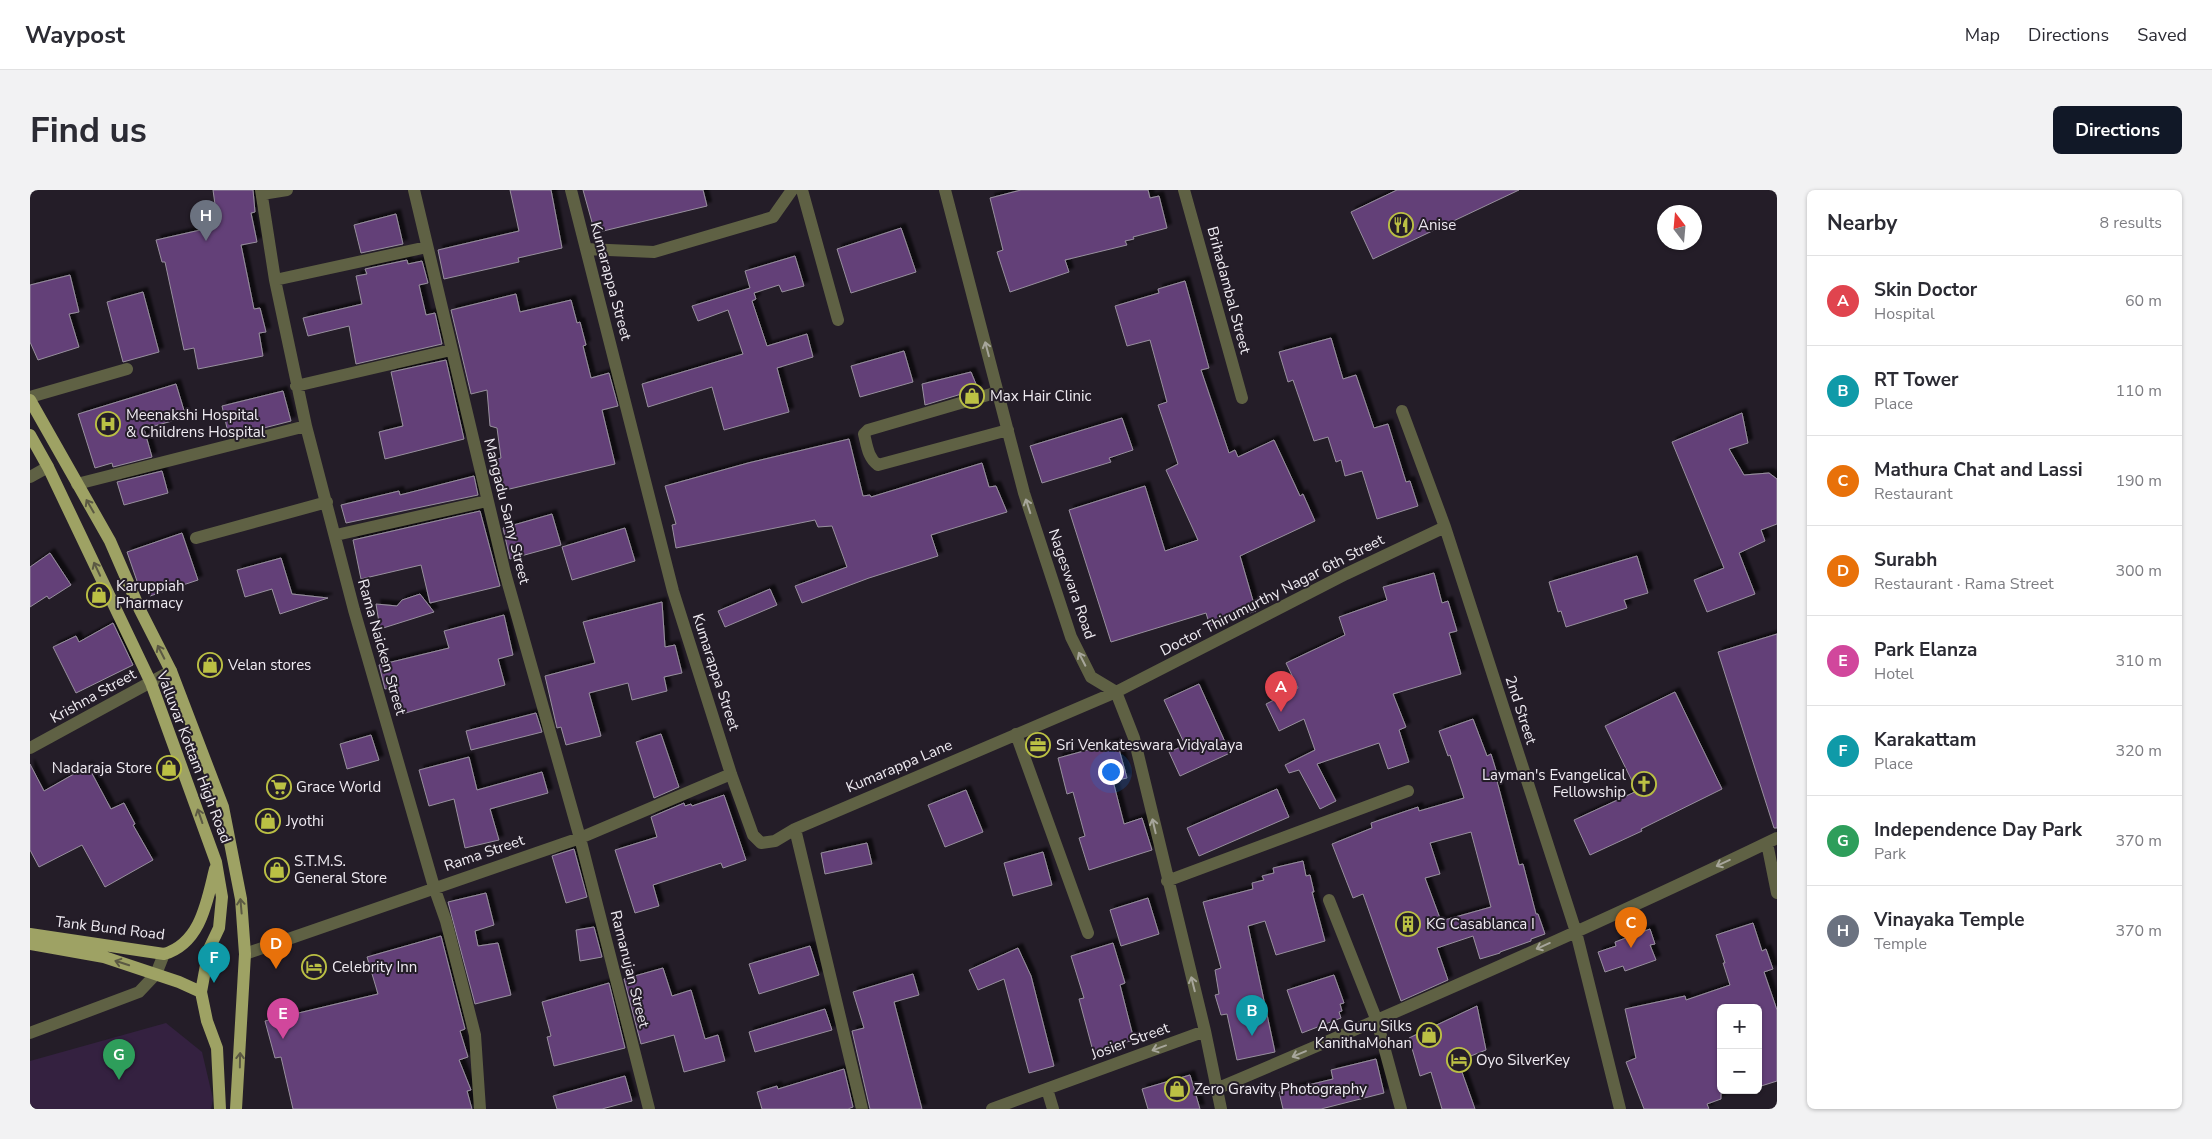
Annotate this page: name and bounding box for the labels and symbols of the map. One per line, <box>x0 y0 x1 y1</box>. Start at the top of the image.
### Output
pin: H <box>190 200 222 241</box>
north arrow <box>1657 205 1702 250</box>
restaurant icon: Anise <box>1388 212 1414 238</box>
place label: Anise <box>1418 215 1456 235</box>
street label: Kumarappa Street <box>586 220 637 343</box>
street label: Brihadambal Street <box>1202 224 1256 357</box>
one-way arrow <box>982 341 991 357</box>
shop icon: Max Hair Clinic <box>959 383 985 409</box>
place label: Max Hair Clinic <box>990 386 1092 406</box>
place label: Meenakshi Hospital & Childrens Hospital <box>126 405 266 442</box>
hospital icon: Meenakshi Hospital & Childrens Hospital <box>95 411 121 437</box>
street label: Mangadu Samy Street <box>479 436 535 587</box>
one-way arrow <box>1023 499 1032 514</box>
one-way arrow <box>84 500 94 514</box>
street label: Nageswara Road <box>1044 526 1100 642</box>
street label: Doctor Thirumurthy Nagar 6th Street <box>1157 529 1388 660</box>
one-way arrow <box>92 562 102 577</box>
place label: Karuppiah Pharmacy <box>116 576 185 613</box>
street label: Rama Naicken Street <box>353 577 411 718</box>
shop icon: Karuppiah Pharmacy <box>86 582 112 608</box>
street label: Kumarappa Street <box>688 611 745 734</box>
one-way arrow <box>156 645 165 660</box>
shop icon: Velan stores <box>197 652 223 678</box>
one-way arrow <box>1077 652 1086 667</box>
place label: Velan stores <box>227 655 311 675</box>
street label: Krishna Street <box>47 664 140 728</box>
street label: Valluvar Kottam High Road <box>152 667 236 846</box>
pin: A <box>1265 671 1297 712</box>
street label: 2nd Street <box>1501 673 1542 748</box>
office icon: Sri Venkateswara Vidyalaya <box>1025 732 1051 758</box>
street label: Kumarappa Lane <box>843 735 955 797</box>
place label: Sri Venkateswara Vidyalaya <box>1056 735 1243 755</box>
shop icon: Nadaraja Store <box>156 755 182 781</box>
place label: Nadaraja Store <box>52 758 152 778</box>
your location <box>1098 759 1124 785</box>
place label: Layman's Evangelical Fellowship <box>1482 765 1627 802</box>
church icon: Layman's Evangelical Fellowship <box>1631 771 1657 797</box>
supermarket icon: Grace World <box>266 774 292 800</box>
place label: Grace World <box>296 777 381 797</box>
shop icon: Jyothi <box>255 808 281 834</box>
one-way arrow <box>195 809 204 824</box>
place label: Jyothi <box>285 811 324 831</box>
one-way arrow <box>1149 818 1158 834</box>
street label: Rama Street <box>441 830 527 876</box>
place label: S.T.M.S. General Store <box>294 851 387 888</box>
shop icon: S.T.M.S. General Store <box>264 857 290 883</box>
one-way arrow <box>1716 859 1731 869</box>
one-way arrow <box>237 898 246 914</box>
pin: C <box>1615 907 1647 948</box>
street label: Ramanujan Street <box>606 908 654 1031</box>
street label: Tank Bund Road <box>54 911 166 945</box>
building icon: KG Casablanca I <box>1395 911 1421 937</box>
place label: KG Casablanca I <box>1426 914 1535 934</box>
pin: D <box>260 928 292 969</box>
one-way arrow <box>1536 941 1551 951</box>
pin: F <box>198 942 230 983</box>
hotel icon: Celebrity Inn <box>301 954 327 980</box>
one-way arrow <box>115 957 131 967</box>
place label: Celebrity Inn <box>332 957 417 977</box>
one-way arrow <box>1188 976 1197 992</box>
pin: B <box>1236 995 1268 1036</box>
pin: E <box>267 998 299 1039</box>
place label: AA Guru Silks KanithaMohan <box>1315 1016 1412 1053</box>
street label: Josier Street <box>1087 1017 1173 1065</box>
shop icon: AA Guru Silks KanithaMohan <box>1416 1022 1442 1048</box>
pin: G <box>103 1039 135 1080</box>
one-way arrow <box>1152 1044 1167 1053</box>
hotel icon: Oyo SilverKey <box>1446 1047 1472 1073</box>
one-way arrow <box>1292 1050 1307 1060</box>
place label: Oyo SilverKey <box>1476 1050 1570 1070</box>
one-way arrow <box>235 1053 245 1069</box>
shop icon: Zero Gravity Photography <box>1164 1076 1190 1102</box>
place label: Zero Gravity Photography <box>1194 1079 1367 1099</box>

